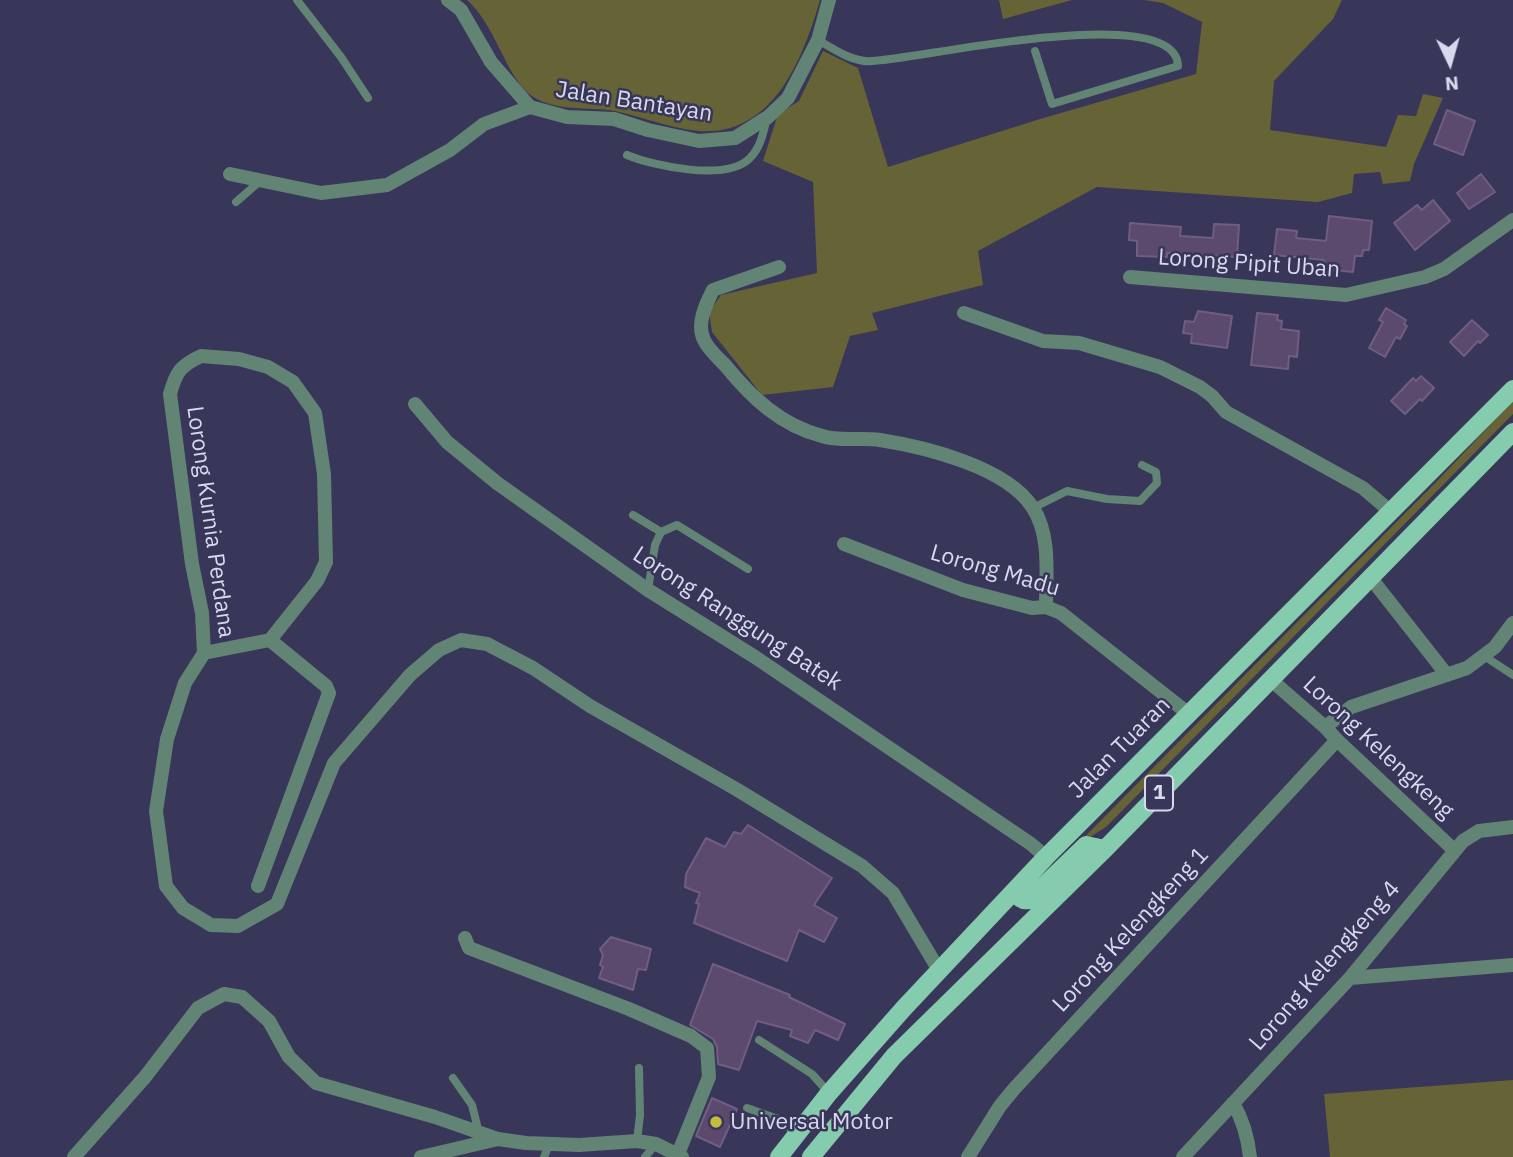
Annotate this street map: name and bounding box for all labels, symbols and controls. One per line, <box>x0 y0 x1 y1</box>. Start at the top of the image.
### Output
north arrow <box>1415 28 1485 98</box>
text: N <box>1444 71 1460 96</box>
street label: Jalan Bantayan <box>554 76 714 128</box>
street label: Lorong Pipit Uban <box>1157 244 1341 284</box>
street label: Lorong Kurnia Perdana <box>180 404 240 640</box>
street label: Lorong Madu <box>927 539 1063 603</box>
street label: Lorong Ranggung Batek <box>627 541 847 697</box>
street label: Lorong Kelengkeng <box>1297 671 1459 825</box>
street label: Jalan Tuaran <box>1064 692 1176 804</box>
road number: 1 <box>1145 776 1173 810</box>
street label: Lorong Kelengkeng 1 <box>1047 842 1215 1018</box>
street label: Lorong Kelengkeng 4 <box>1244 876 1406 1056</box>
place label: Universal Motor <box>730 1108 893 1136</box>
marker: Universal Motor <box>708 1114 724 1130</box>

